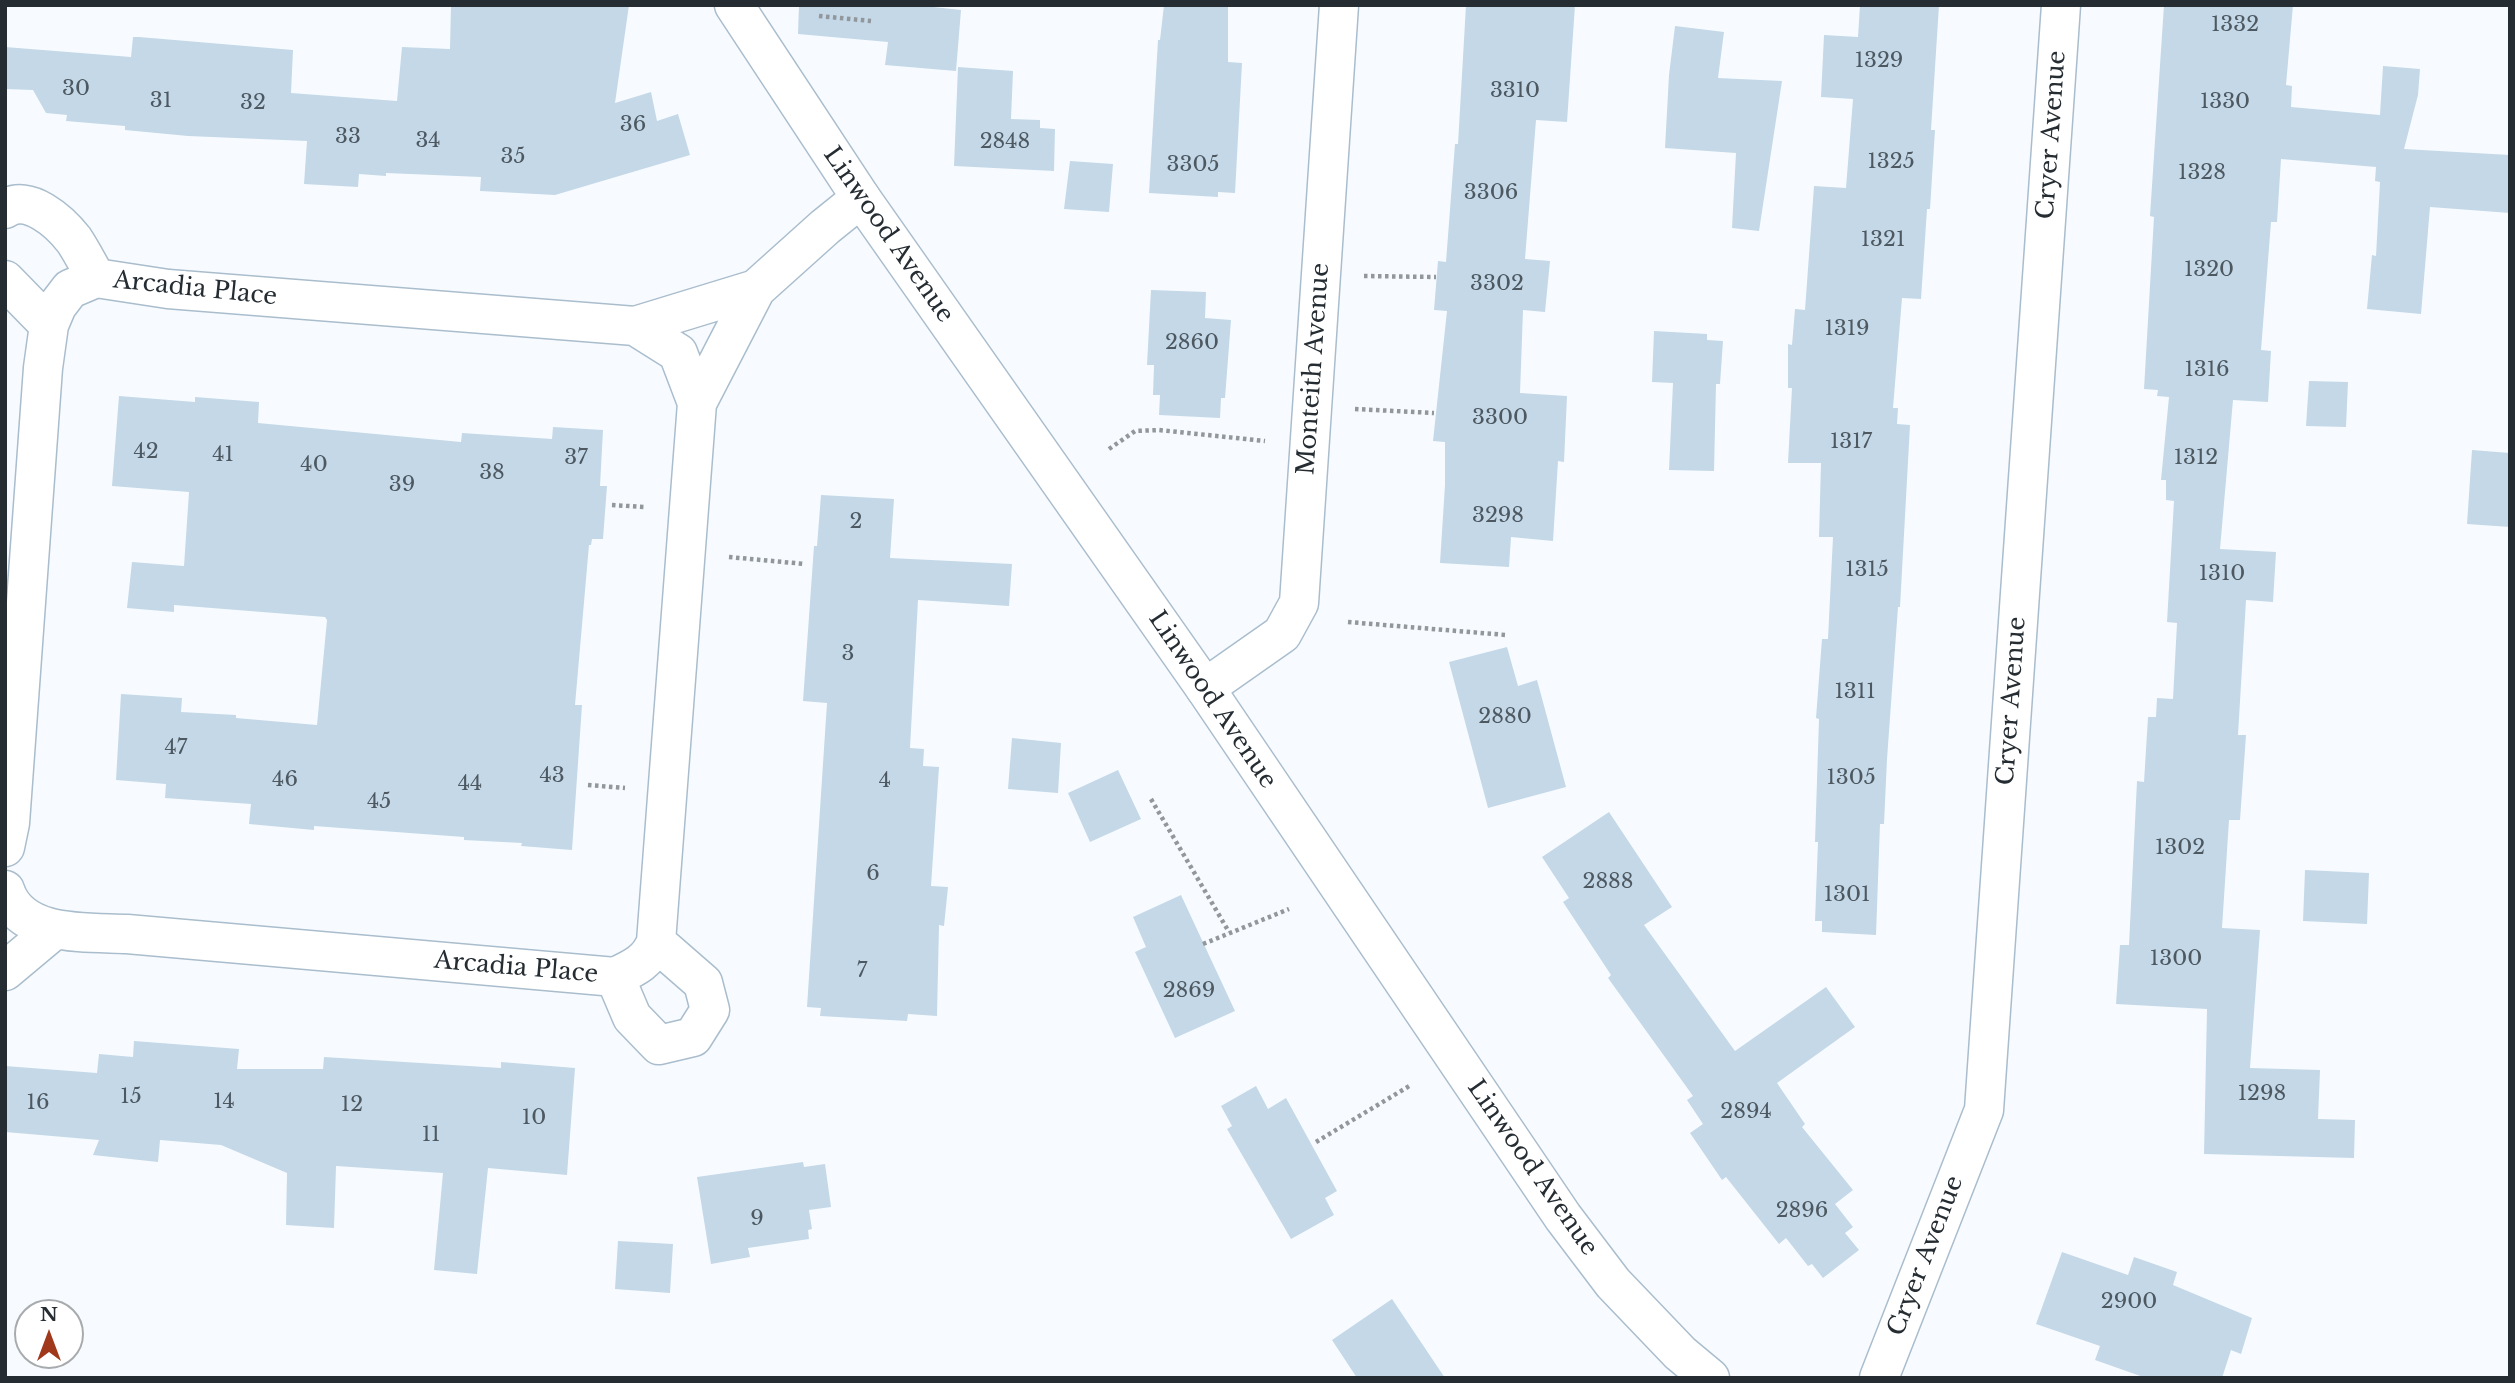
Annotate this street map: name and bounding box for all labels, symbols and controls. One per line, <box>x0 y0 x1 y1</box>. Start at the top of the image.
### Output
house number: 1332 <box>2211 12 2259 38</box>
house number: 1329 <box>1855 48 1903 74</box>
street label: Cryer Avenue <box>2032 50 2072 220</box>
house number: 30 <box>62 76 90 102</box>
house number: 3310 <box>1490 78 1540 104</box>
house number: 31 <box>150 88 172 114</box>
house number: 1330 <box>2200 89 2250 115</box>
house number: 32 <box>240 90 266 116</box>
house number: 36 <box>620 112 646 138</box>
house number: 33 <box>335 124 361 150</box>
house number: 34 <box>415 128 441 154</box>
house number: 2848 <box>980 129 1030 155</box>
street label: Linwood Avenue <box>817 142 959 328</box>
house number: 35 <box>501 144 525 170</box>
house number: 1325 <box>1867 149 1915 175</box>
house number: 3305 <box>1167 152 1219 178</box>
house number: 1328 <box>2178 160 2226 186</box>
house number: 3306 <box>1464 180 1518 206</box>
house number: 1321 <box>1861 227 1905 253</box>
house number: 1320 <box>2184 257 2234 283</box>
street label: Monteith Avenue <box>1292 262 1336 476</box>
street label: Arcadia Place <box>112 266 278 312</box>
house number: 3302 <box>1470 271 1524 297</box>
house number: 1319 <box>1824 316 1870 342</box>
house number: 2860 <box>1165 330 1219 356</box>
house number: 1316 <box>2184 357 2230 383</box>
house number: 3300 <box>1472 405 1528 431</box>
house number: 1317 <box>1830 429 1872 455</box>
house number: 42 <box>133 439 159 465</box>
house number: 41 <box>212 442 234 468</box>
house number: 37 <box>564 445 588 471</box>
house number: 1312 <box>2174 445 2218 471</box>
house number: 40 <box>300 452 328 478</box>
house number: 38 <box>479 460 505 486</box>
house number: 39 <box>389 472 415 498</box>
house number: 3298 <box>1472 503 1524 529</box>
house number: 2 <box>850 509 862 535</box>
house number: 1315 <box>1845 557 1889 583</box>
house number: 1310 <box>2199 561 2245 587</box>
street label: Linwood Avenue <box>1142 606 1282 794</box>
street label: Cryer Avenue <box>1992 616 2032 786</box>
house number: 3 <box>842 641 854 667</box>
house number: 1311 <box>1834 679 1876 705</box>
house number: 2880 <box>1478 704 1532 730</box>
house number: 47 <box>165 735 187 761</box>
house number: 43 <box>539 763 565 789</box>
house number: 1305 <box>1826 765 1876 791</box>
house number: 46 <box>272 767 298 793</box>
house number: 4 <box>879 768 891 794</box>
house number: 44 <box>458 771 482 797</box>
house number: 45 <box>367 789 391 815</box>
house number: 1302 <box>2155 835 2205 861</box>
house number: 6 <box>866 861 880 887</box>
house number: 2888 <box>1582 869 1634 895</box>
house number: 1301 <box>1824 882 1870 908</box>
street label: Arcadia Place <box>433 946 599 990</box>
house number: 1300 <box>2150 946 2202 972</box>
house number: 7 <box>857 958 867 984</box>
house number: 2869 <box>1163 978 1215 1004</box>
street label: Linwood Avenue <box>1461 1075 1603 1261</box>
house number: 1298 <box>2238 1081 2286 1107</box>
house number: 15 <box>120 1084 142 1110</box>
house number: 14 <box>213 1089 235 1115</box>
house number: 16 <box>27 1090 49 1116</box>
house number: 12 <box>341 1092 363 1118</box>
house number: 2894 <box>1720 1099 1772 1125</box>
house number: 10 <box>522 1105 546 1131</box>
house number: 11 <box>422 1122 440 1148</box>
street label: Cryer Avenue <box>1882 1172 1970 1340</box>
house number: 2896 <box>1776 1198 1828 1224</box>
house number: 9 <box>750 1206 764 1232</box>
house number: 2900 <box>2101 1289 2157 1315</box>
north arrow <box>14 1299 84 1369</box>
text: N <box>40 1303 58 1326</box>

